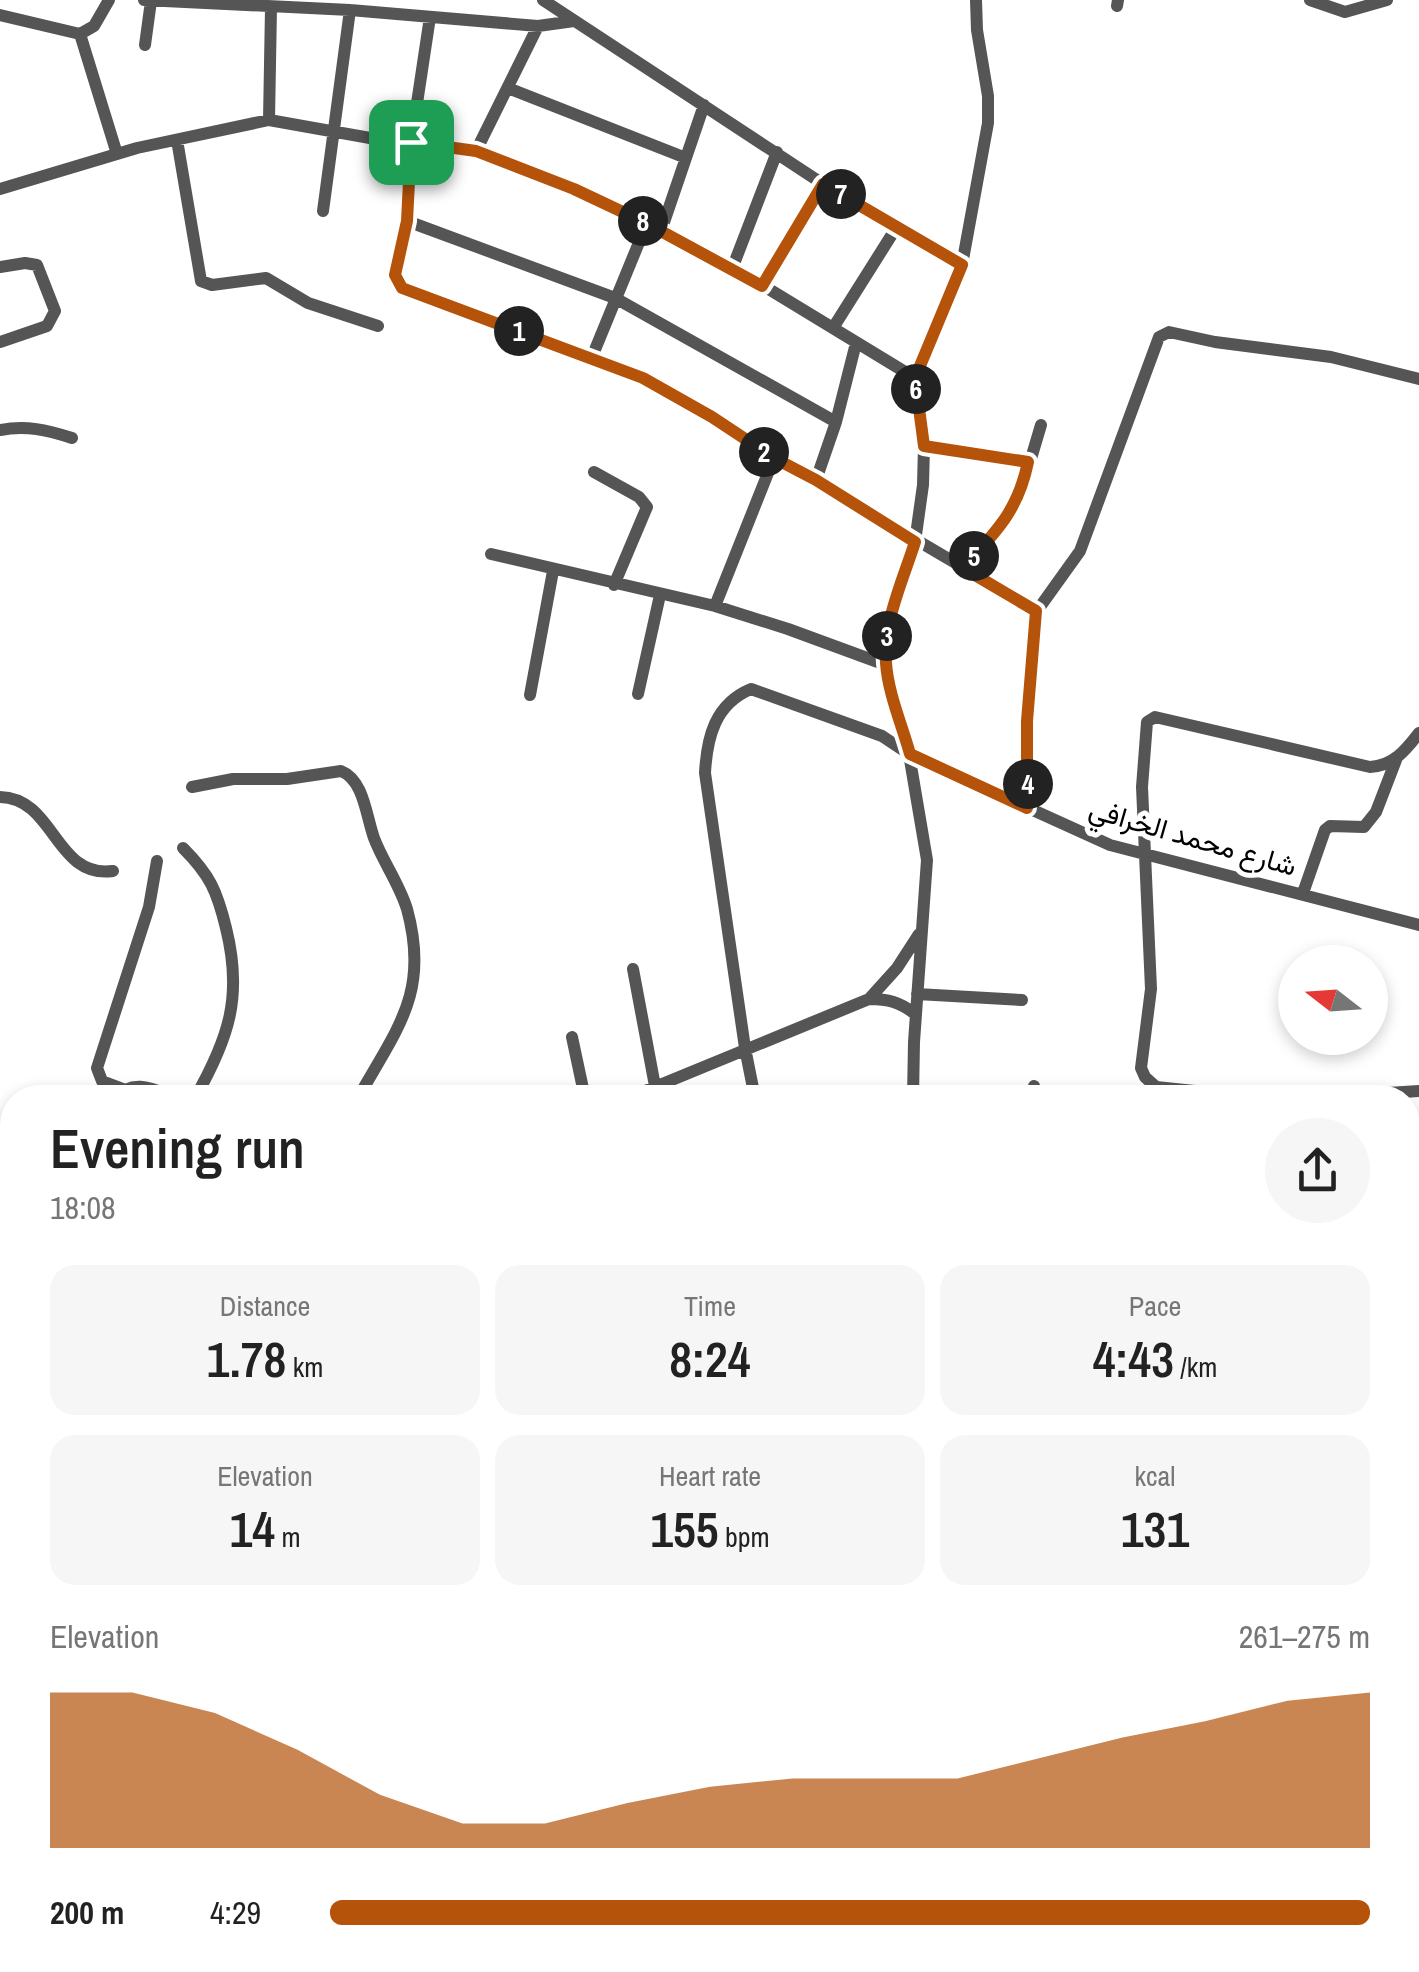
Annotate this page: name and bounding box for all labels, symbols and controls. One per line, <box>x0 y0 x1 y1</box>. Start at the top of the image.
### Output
pin <box>369 100 454 185</box>
icon: arrive <box>384 115 439 170</box>
pin: 7 <box>816 169 866 219</box>
text: 7 <box>835 175 847 213</box>
pin: 8 <box>618 196 668 246</box>
text: 8 <box>637 202 649 240</box>
pin: 1 <box>494 306 544 356</box>
text: 1 <box>513 312 525 350</box>
pin: 6 <box>891 364 941 414</box>
text: 6 <box>910 370 922 408</box>
pin: 2 <box>739 427 789 477</box>
text: 2 <box>758 433 770 471</box>
pin: 5 <box>949 531 999 581</box>
text: 5 <box>968 537 980 575</box>
pin: 3 <box>862 611 912 661</box>
text: 3 <box>881 617 893 655</box>
pin: 4 <box>1003 759 1053 809</box>
text: 4 <box>1022 765 1034 803</box>
street label: شارع محمد الخرافي <box>1084 789 1301 889</box>
north arrow <box>1278 945 1388 1055</box>
map controls <box>1278 945 1388 1055</box>
text: Evening run <box>50 1111 305 1185</box>
button: share <box>1265 1118 1370 1223</box>
text: 18:08 <box>50 1186 116 1229</box>
text: Distance <box>220 1287 310 1325</box>
text: Time <box>684 1287 736 1325</box>
text: Pace <box>1129 1287 1181 1325</box>
text: 1.78 <box>207 1325 286 1393</box>
text: 8:24 <box>669 1325 751 1393</box>
text: 4:43 <box>1093 1325 1174 1393</box>
text: km <box>286 1348 323 1386</box>
text: /km <box>1174 1348 1217 1386</box>
text: Elevation <box>217 1457 313 1495</box>
text: Heart rate <box>659 1457 761 1495</box>
text: kcal <box>1135 1457 1175 1495</box>
text: 14 <box>229 1495 275 1563</box>
text: 155 <box>650 1495 719 1563</box>
text: 131 <box>1121 1495 1189 1563</box>
text: m <box>275 1518 301 1556</box>
text: bpm <box>719 1518 770 1556</box>
text: Elevation <box>50 1615 159 1658</box>
text: 261–275 m <box>1239 1615 1370 1658</box>
text: 200 m <box>50 1891 124 1934</box>
text: 4:29 <box>210 1891 261 1934</box>

